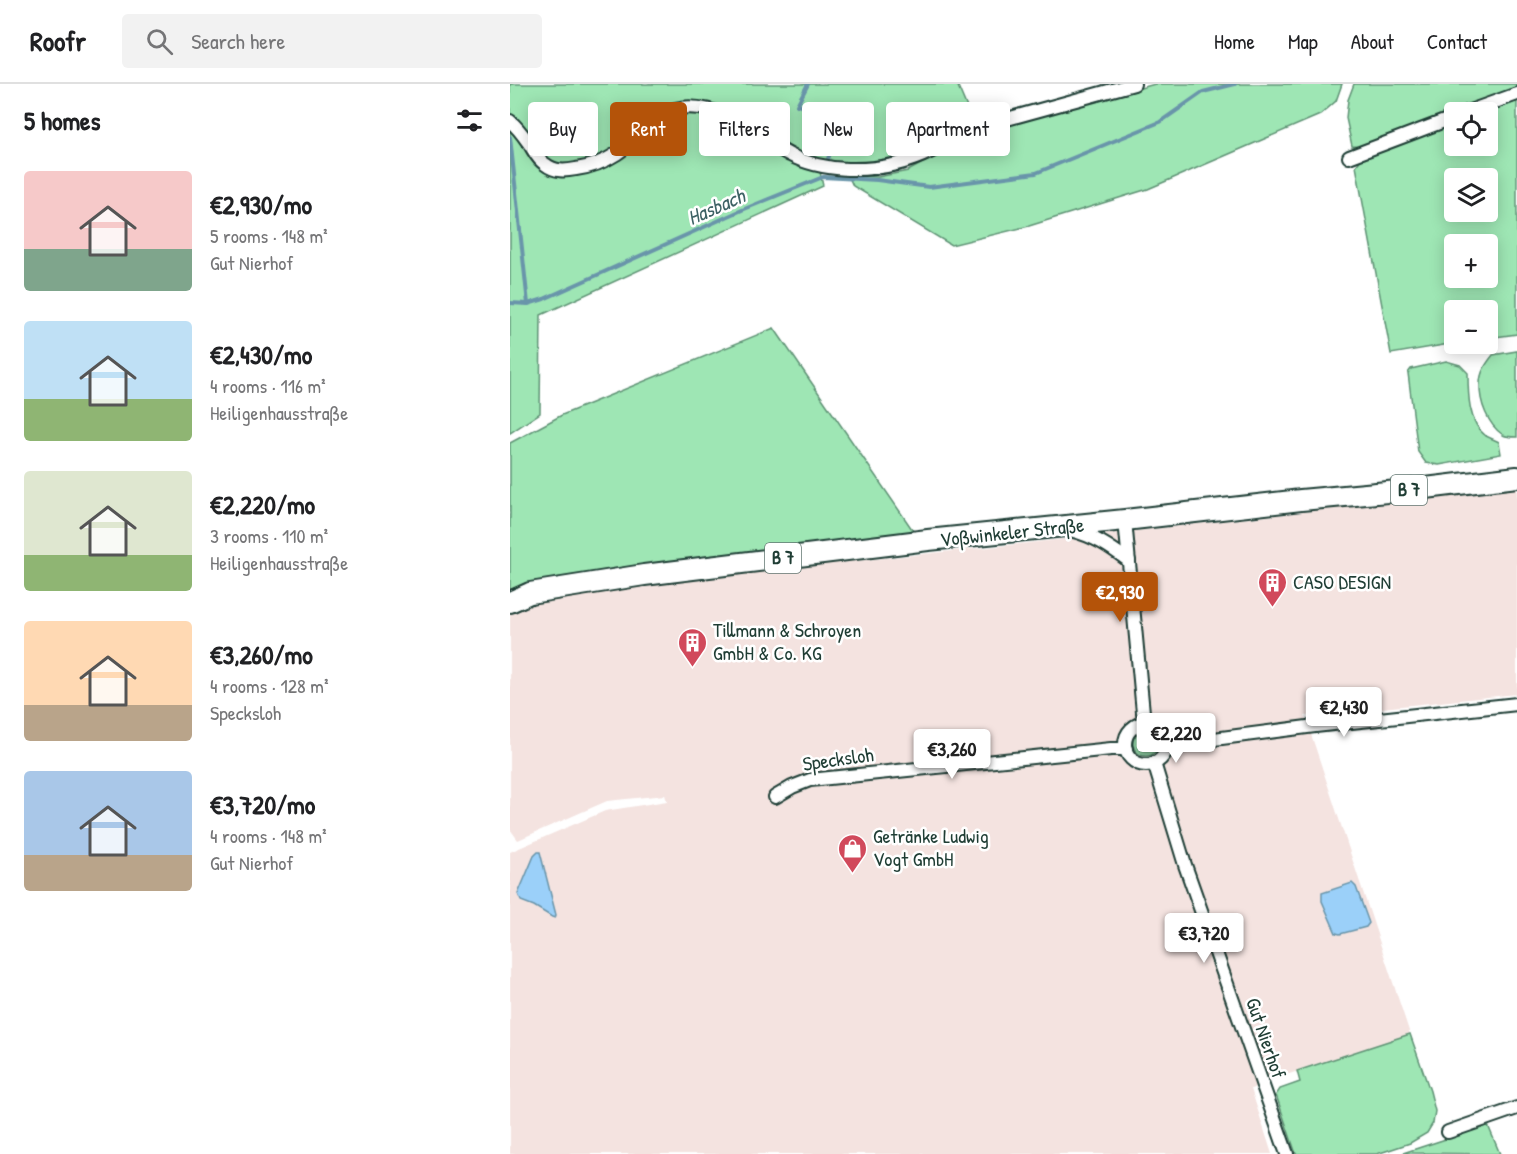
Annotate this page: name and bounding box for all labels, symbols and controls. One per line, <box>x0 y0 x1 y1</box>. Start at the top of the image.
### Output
search box <box>122 14 542 68</box>
text: Roofr <box>30 22 86 60</box>
icon: search <box>143 25 176 58</box>
text: Search here <box>191 26 285 56</box>
text: Home <box>1214 27 1255 56</box>
text: Map <box>1288 27 1318 56</box>
text: About <box>1351 27 1394 56</box>
text: Contact <box>1427 27 1487 56</box>
chip: Buy <box>528 102 598 156</box>
chip: Rent <box>610 102 687 156</box>
chip: Filters <box>699 102 790 156</box>
chip: New <box>802 102 874 156</box>
chip: Apartment <box>886 102 1010 156</box>
map controls <box>1444 102 1498 354</box>
button: locate <box>1444 102 1498 156</box>
text: 5 homes <box>24 103 100 138</box>
icon: filters <box>453 104 486 137</box>
button: layers <box>1444 168 1498 222</box>
water label: Hasbach <box>682 181 750 232</box>
text: €2,930/mo <box>210 187 312 222</box>
icon: home <box>72 195 144 267</box>
text: 5 rooms · 148 m² <box>210 222 328 249</box>
button: + <box>1444 234 1498 288</box>
text: Gut Nierhof <box>210 249 294 276</box>
button: − <box>1444 300 1498 354</box>
text: €2,430/mo <box>210 337 312 372</box>
icon: home <box>72 345 144 417</box>
text: 4 rooms · 116 m² <box>210 372 326 399</box>
text: Heiligenhausstraße <box>210 399 348 426</box>
road number: B 7 <box>1391 475 1427 505</box>
text: €2,220/mo <box>210 487 315 522</box>
icon: home <box>72 495 144 567</box>
street label: Voßwinkeler Straße <box>939 511 1085 552</box>
text: 3 rooms · 110 m² <box>210 522 328 549</box>
road number: B 7 <box>765 543 801 573</box>
text: Heiligenhausstraße <box>210 549 348 576</box>
building icon: CASO DESIGN <box>1256 566 1288 608</box>
place label: CASO DESIGN <box>1293 568 1391 595</box>
pin: €2,930 <box>1071 572 1169 623</box>
text: €2,930 <box>1096 578 1144 605</box>
place label: Tillmann & Schroyen GmbH & Co. KG <box>713 616 861 666</box>
building icon: Tillmann & Schroyen GmbH & Co. KG <box>676 626 708 668</box>
text: €3,260/mo <box>210 637 313 672</box>
icon: home <box>72 645 144 717</box>
text: 4 rooms · 128 m² <box>210 672 329 699</box>
pin: €2,430 <box>1295 687 1393 738</box>
text: €2,430 <box>1320 693 1368 720</box>
text: Specksloh <box>210 699 281 726</box>
pin: €2,220 <box>1127 713 1225 764</box>
text: €2,220 <box>1151 719 1201 746</box>
pin: €3,260 <box>903 729 1001 780</box>
text: €3,260 <box>928 735 976 762</box>
street label: Specksloh <box>801 740 875 777</box>
text: €3,720/mo <box>210 787 315 822</box>
icon: home <box>72 795 144 867</box>
text: 4 rooms · 148 m² <box>210 822 327 849</box>
place label: Getränke Ludwig Vogt GmbH <box>873 822 989 872</box>
shop icon: Getränke Ludwig Vogt GmbH <box>836 832 868 874</box>
text: Gut Nierhof <box>210 849 294 876</box>
pin: €3,720 <box>1155 913 1253 964</box>
text: €3,720 <box>1179 919 1229 946</box>
street label: Gut Nierhof <box>1240 994 1293 1082</box>

